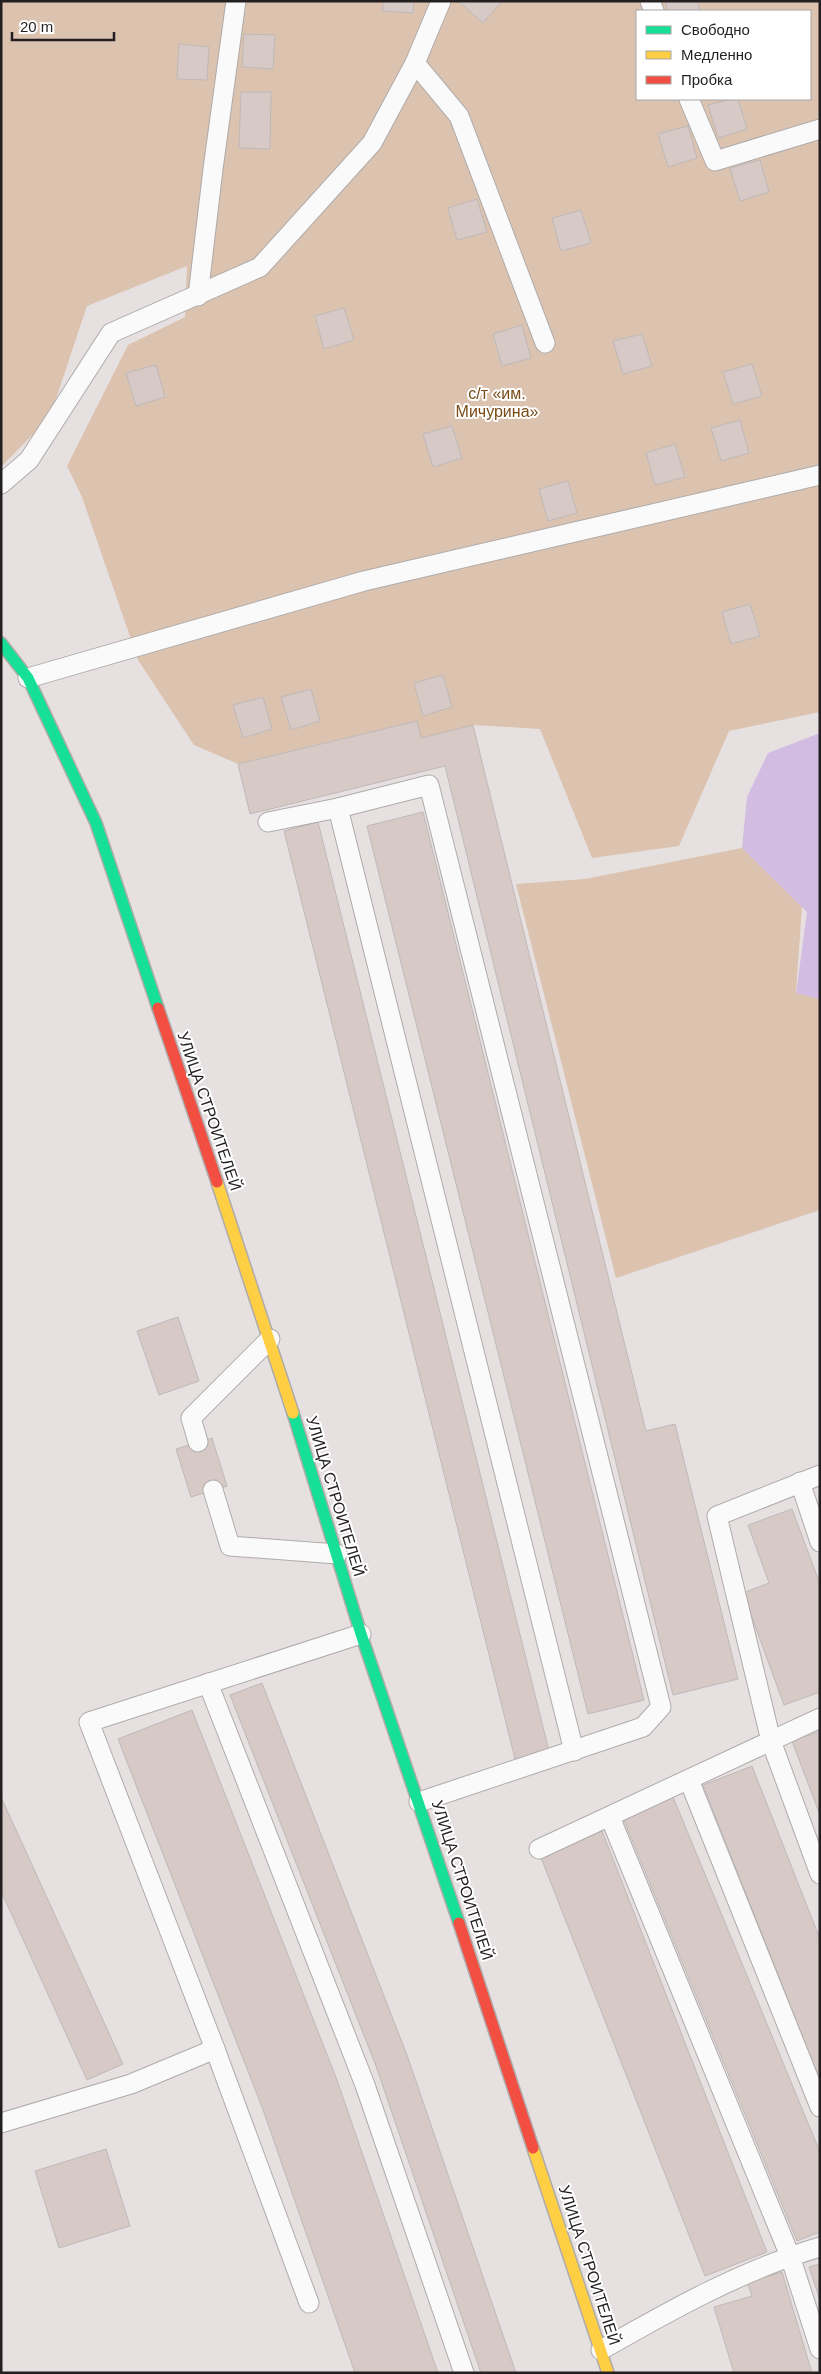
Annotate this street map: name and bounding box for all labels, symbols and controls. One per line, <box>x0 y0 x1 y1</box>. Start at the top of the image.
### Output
scale bar <box>12 10 115 42</box>
legend <box>636 10 811 100</box>
text: 20 m <box>20 18 53 35</box>
text: Свободно <box>681 21 750 38</box>
text: Медленно <box>681 46 752 63</box>
text: Пробка <box>681 71 733 88</box>
park label: с/т «им. Мичурина» <box>456 385 539 420</box>
street label: УЛИЦА СТРОИТЕЛЕЙ <box>174 1029 246 1193</box>
street label: УЛИЦА СТРОИТЕЛЕЙ <box>303 1414 369 1578</box>
street label: УЛИЦА СТРОИТЕЛЕЙ <box>429 1798 497 1962</box>
street label: УЛИЦА СТРОИТЕЛЕЙ <box>556 2183 624 2347</box>

